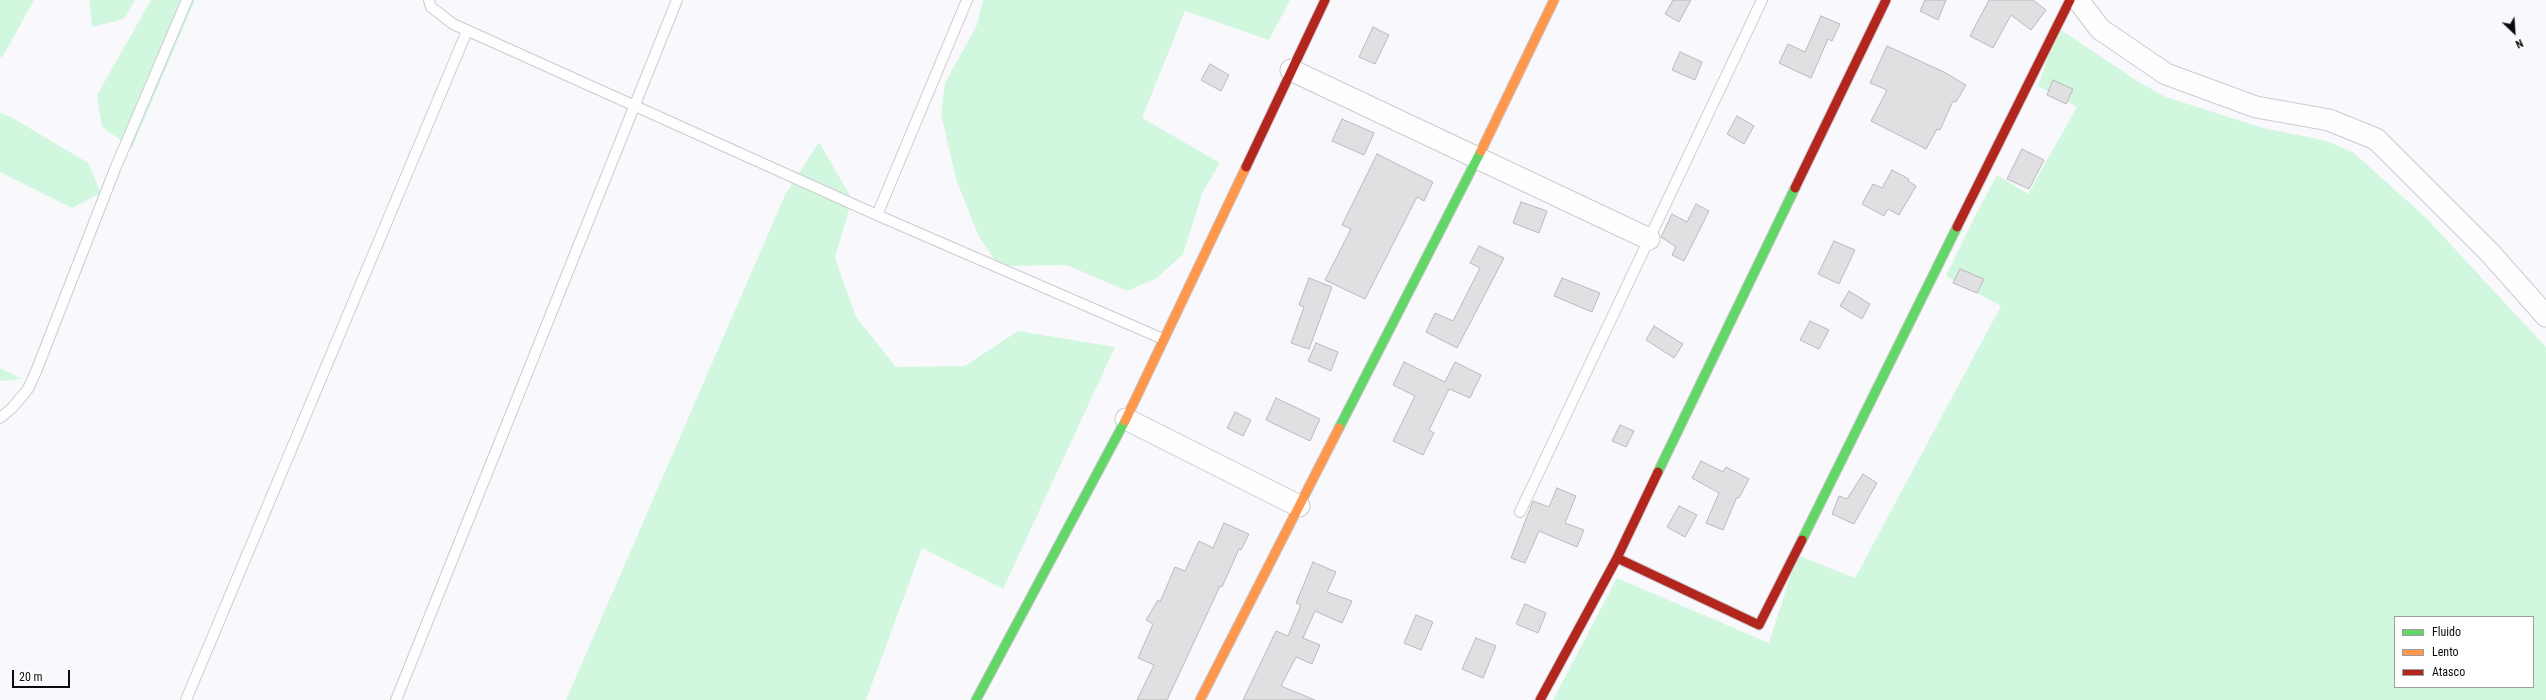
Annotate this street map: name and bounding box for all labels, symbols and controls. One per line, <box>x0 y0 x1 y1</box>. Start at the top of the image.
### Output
north arrow <box>2494 12 2534 52</box>
text: N <box>2513 36 2525 51</box>
legend <box>2394 616 2534 688</box>
text: Fluido <box>2432 625 2461 639</box>
text: Lento <box>2432 645 2459 659</box>
scale bar <box>14 662 72 688</box>
text: Atasco <box>2432 665 2465 679</box>
text: 20 m <box>19 670 43 684</box>

